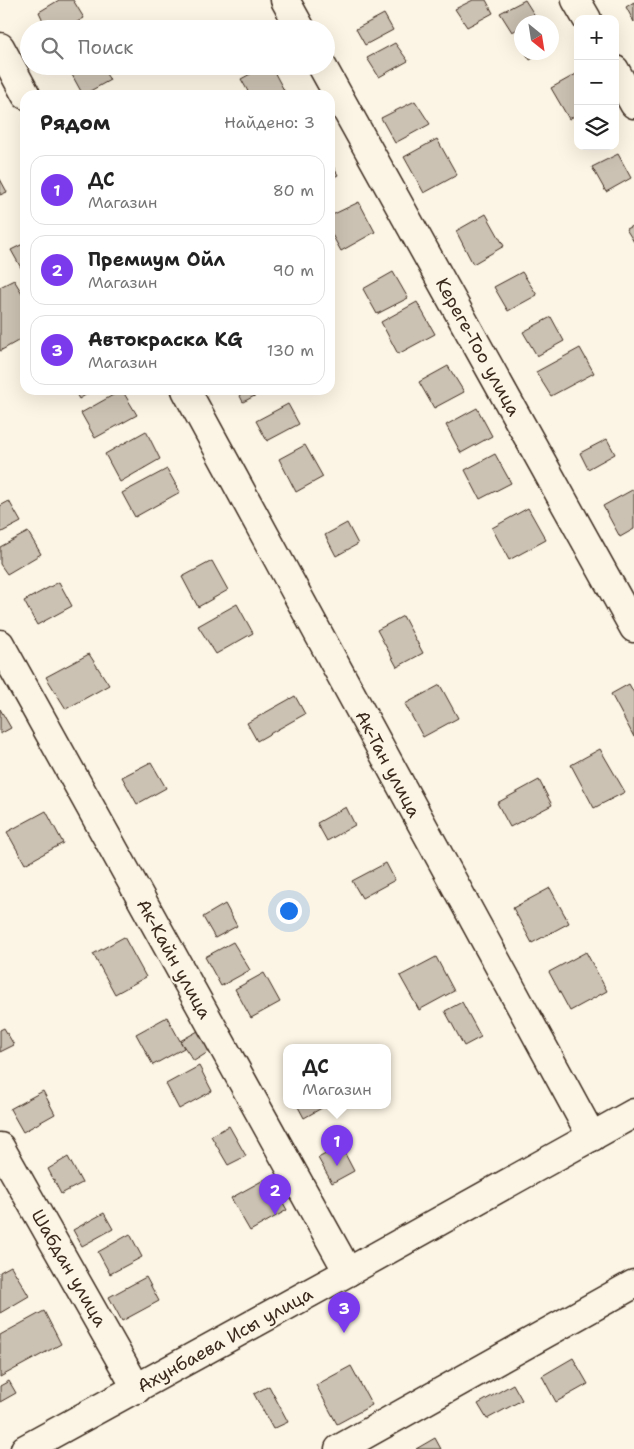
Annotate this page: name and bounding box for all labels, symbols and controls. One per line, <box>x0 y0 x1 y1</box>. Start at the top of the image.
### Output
north arrow <box>514 15 559 60</box>
map controls <box>574 15 619 150</box>
button: + <box>574 15 619 60</box>
search box <box>20 20 335 75</box>
icon: search <box>38 34 66 62</box>
text: Поиск <box>78 35 133 60</box>
button: − <box>574 60 619 105</box>
button: layers <box>574 105 619 150</box>
text: Рядом <box>40 109 110 137</box>
text: Найдено: 3 <box>224 112 315 133</box>
text: ДС <box>88 167 115 192</box>
text: 1 <box>53 180 61 201</box>
text: 80 m <box>273 180 314 201</box>
text: Магазин <box>88 192 157 213</box>
text: Премиум Ойл <box>88 247 225 272</box>
text: 2 <box>51 260 63 281</box>
text: 90 m <box>273 260 314 281</box>
text: Магазин <box>88 272 157 293</box>
street label: Кереге-Тоо улица <box>430 273 526 421</box>
text: Автокраска KG <box>88 327 242 352</box>
text: 3 <box>51 340 63 361</box>
text: 130 m <box>267 340 314 361</box>
text: Магазин <box>88 352 157 373</box>
street label: Ак-Тан улица <box>350 706 426 822</box>
street label: Ак-Кайн улица <box>131 895 217 1023</box>
your location <box>276 898 302 924</box>
popup <box>283 1044 391 1109</box>
text: ДС <box>302 1054 329 1079</box>
text: Магазин <box>302 1079 372 1100</box>
pin: 1 <box>321 1125 353 1166</box>
pin: 2 <box>259 1174 291 1215</box>
street label: Шабдан улица <box>26 1205 112 1331</box>
street label: Ахунбаева Исы улица <box>133 1282 317 1398</box>
pin: 3 <box>328 1292 360 1333</box>

